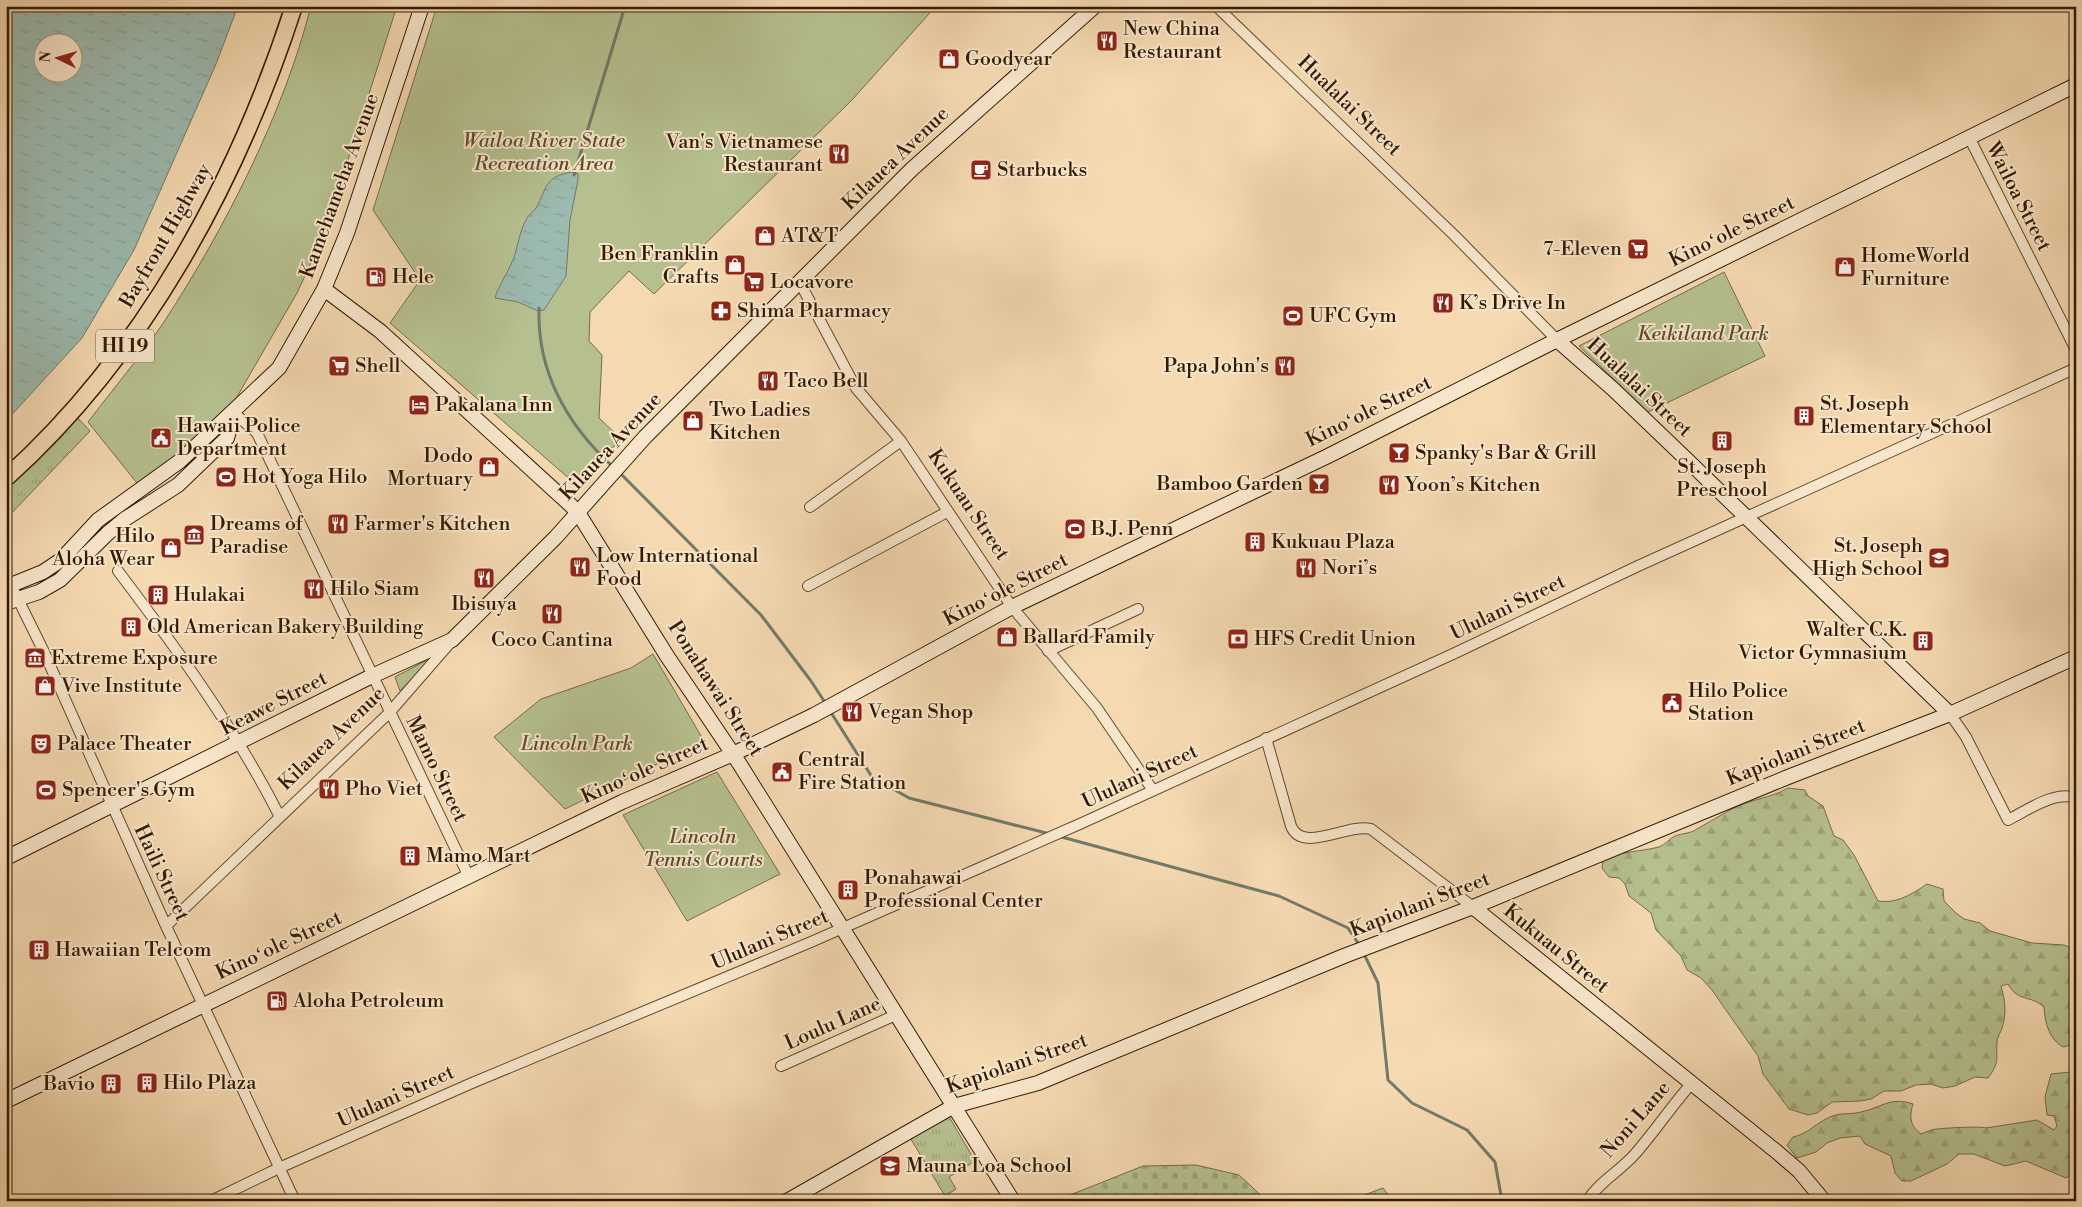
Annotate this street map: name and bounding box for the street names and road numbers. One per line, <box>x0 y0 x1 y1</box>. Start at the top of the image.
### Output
street label: Hualalai Street <box>1292 50 1406 162</box>
street label: Kamehameha Avenue <box>295 90 385 282</box>
street label: Kilauea Avenue <box>837 102 955 216</box>
street label: Wailoa Street <box>1979 137 2056 256</box>
street label: Bayfront Highway <box>114 159 217 313</box>
street label: Kinoʻole Street <box>1665 191 1799 273</box>
road number: HI 19 <box>96 330 154 362</box>
street label: Hualalai Street <box>1581 333 1697 443</box>
street label: Kinoʻole Street <box>1302 371 1436 453</box>
street label: Kilauea Avenue <box>554 388 668 506</box>
street label: Kukuau Street <box>922 445 1014 565</box>
street label: Kinoʻole Street <box>939 548 1073 632</box>
street label: Ululani Street <box>1446 569 1570 647</box>
street label: Ponahawai Street <box>662 617 768 761</box>
street label: Keawe Street <box>216 666 332 742</box>
street label: Kilauea Avenue <box>273 682 391 796</box>
street label: Mamo Street <box>400 712 472 826</box>
street label: Kapiolani Street <box>1723 714 1869 792</box>
street label: Kinoʻole Street <box>577 732 713 810</box>
street label: Ululani Street <box>1078 739 1202 815</box>
street label: Haili Street <box>128 821 194 925</box>
street label: Kapiolani Street <box>1346 867 1494 943</box>
street label: Kukuau Street <box>1498 899 1614 999</box>
street label: Ululani Street <box>708 904 832 976</box>
street label: Kinoʻole Street <box>212 906 346 986</box>
street label: Loulu Lane <box>781 992 885 1056</box>
street label: Kapiolani Street <box>943 1028 1091 1100</box>
street label: Ululani Street <box>334 1060 458 1134</box>
street label: Noni Lane <box>1596 1076 1676 1164</box>

